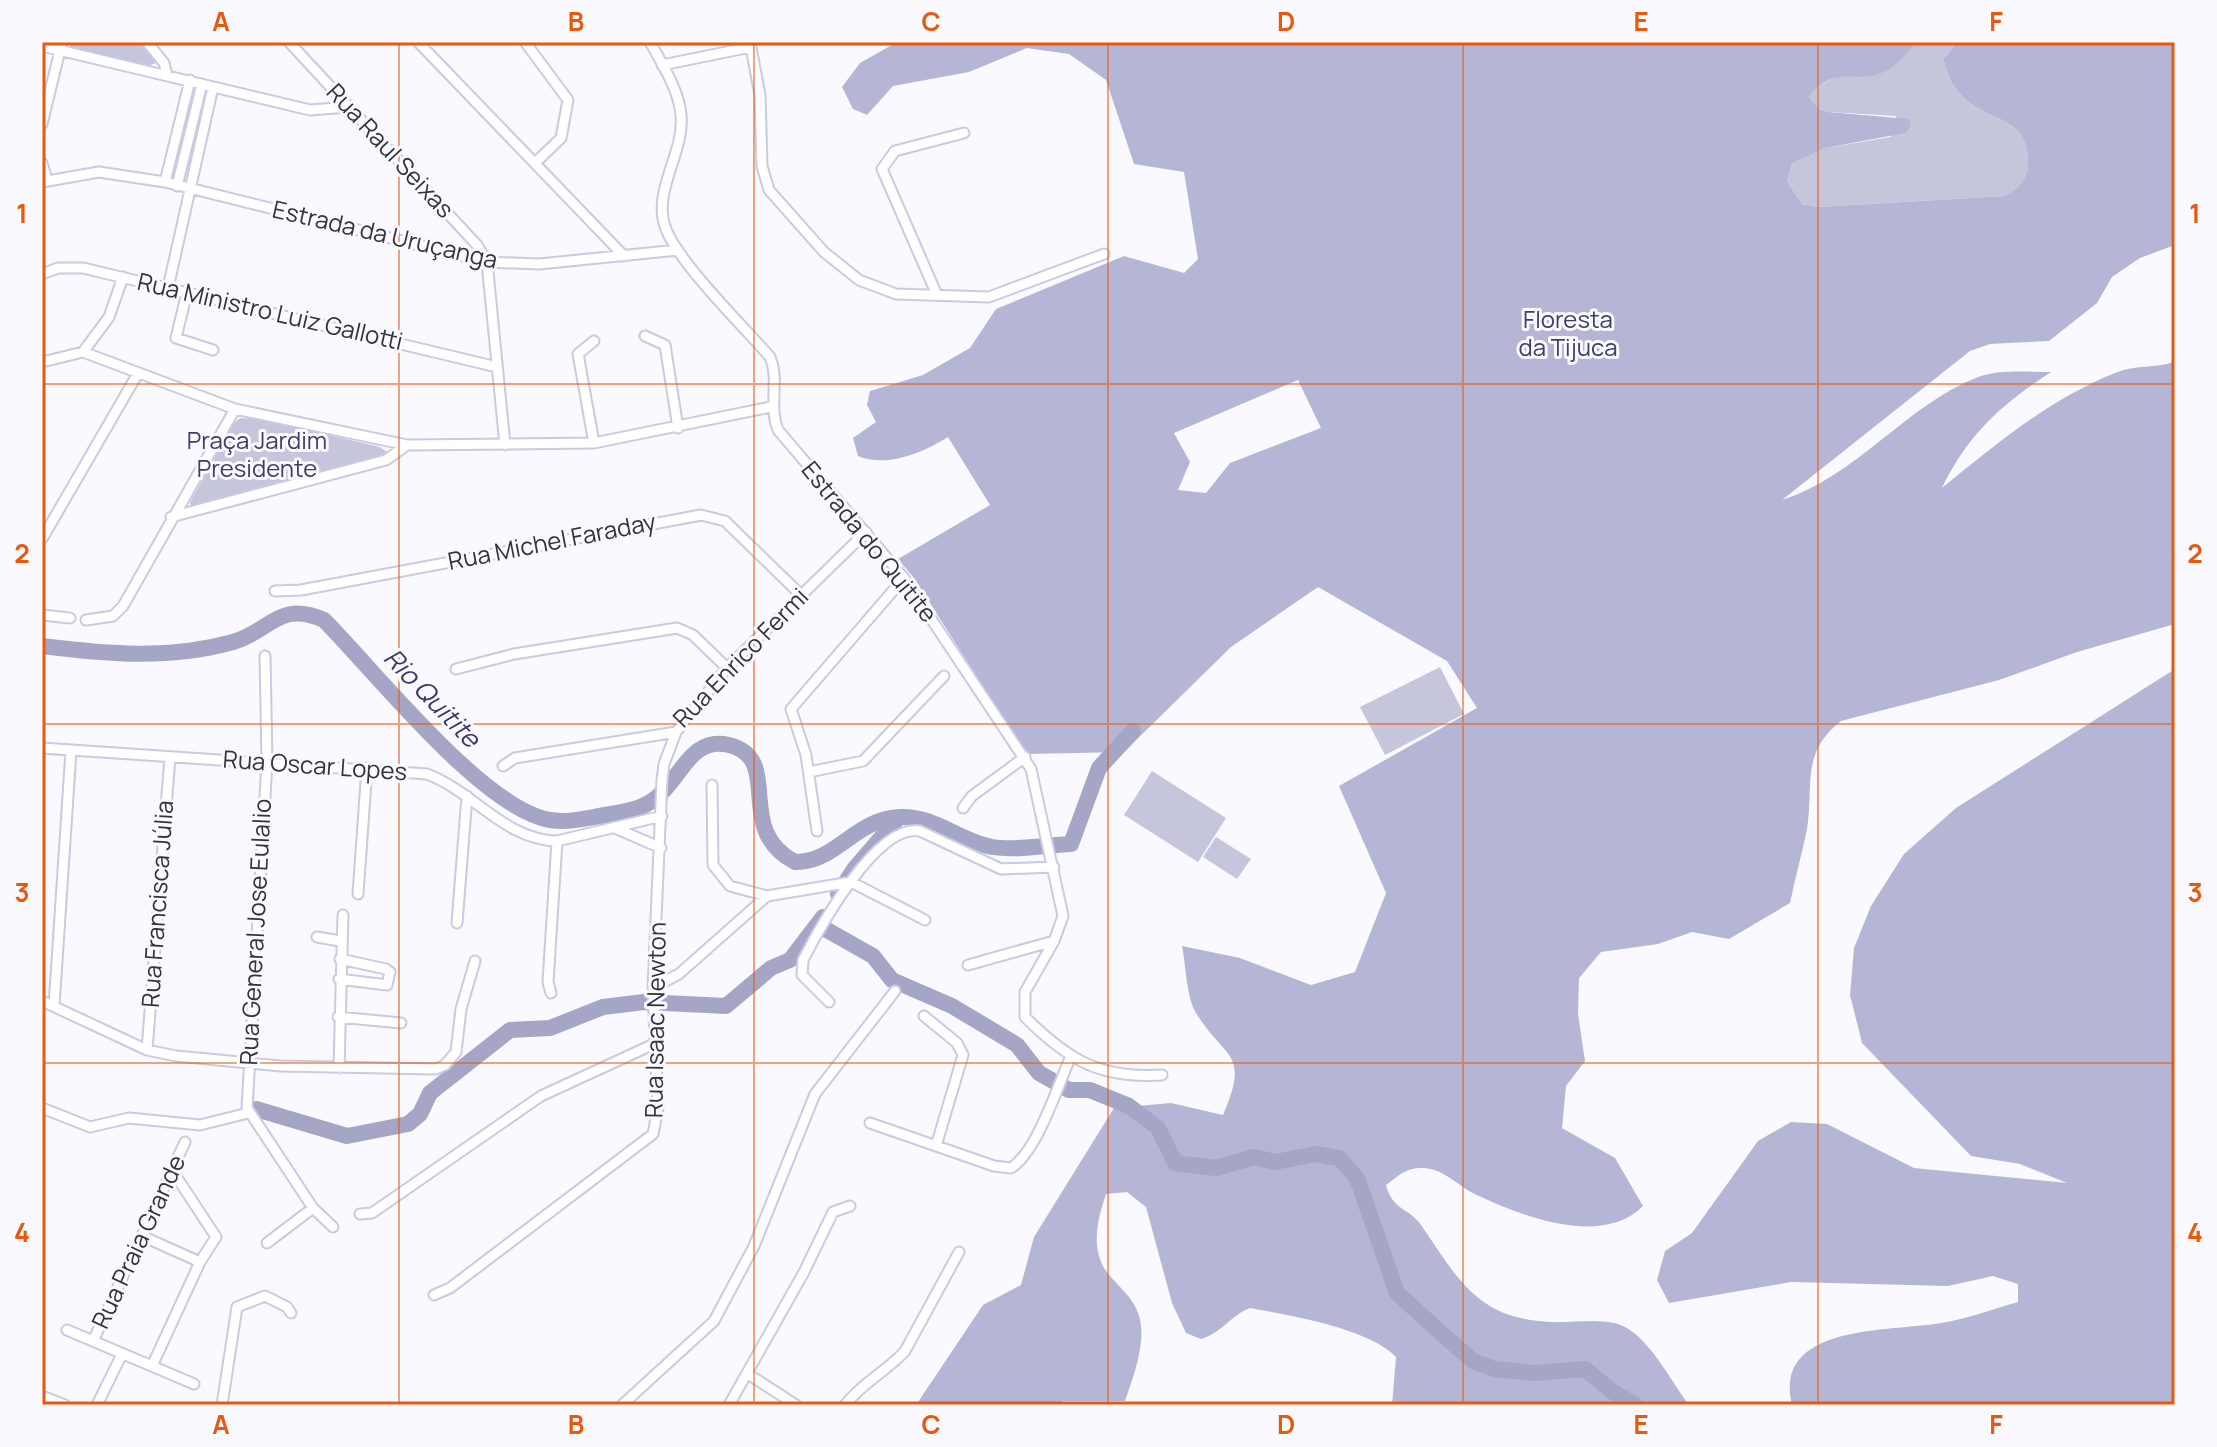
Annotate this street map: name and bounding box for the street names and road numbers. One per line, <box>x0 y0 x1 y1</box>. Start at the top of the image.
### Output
street label: Rua Raul Seixas <box>320 75 462 225</box>
street label: Estrada da Uruçanga <box>269 192 501 276</box>
street label: Rua Ministro Luiz Gallotti <box>134 264 406 357</box>
street label: Estrada do Quitite <box>795 454 945 629</box>
street label: Rua Michel Faraday <box>445 504 659 577</box>
street label: Rua Enrico Fermi <box>665 580 815 734</box>
street label: Rua Oscar Lopes <box>222 742 408 787</box>
street label: Rua General Jose Eulalio <box>231 798 278 1066</box>
street label: Rua Francisca Júlia <box>133 799 180 1009</box>
street label: Rua Isaac Newton <box>636 921 673 1118</box>
street label: Rua Praia Grande <box>83 1149 192 1334</box>

